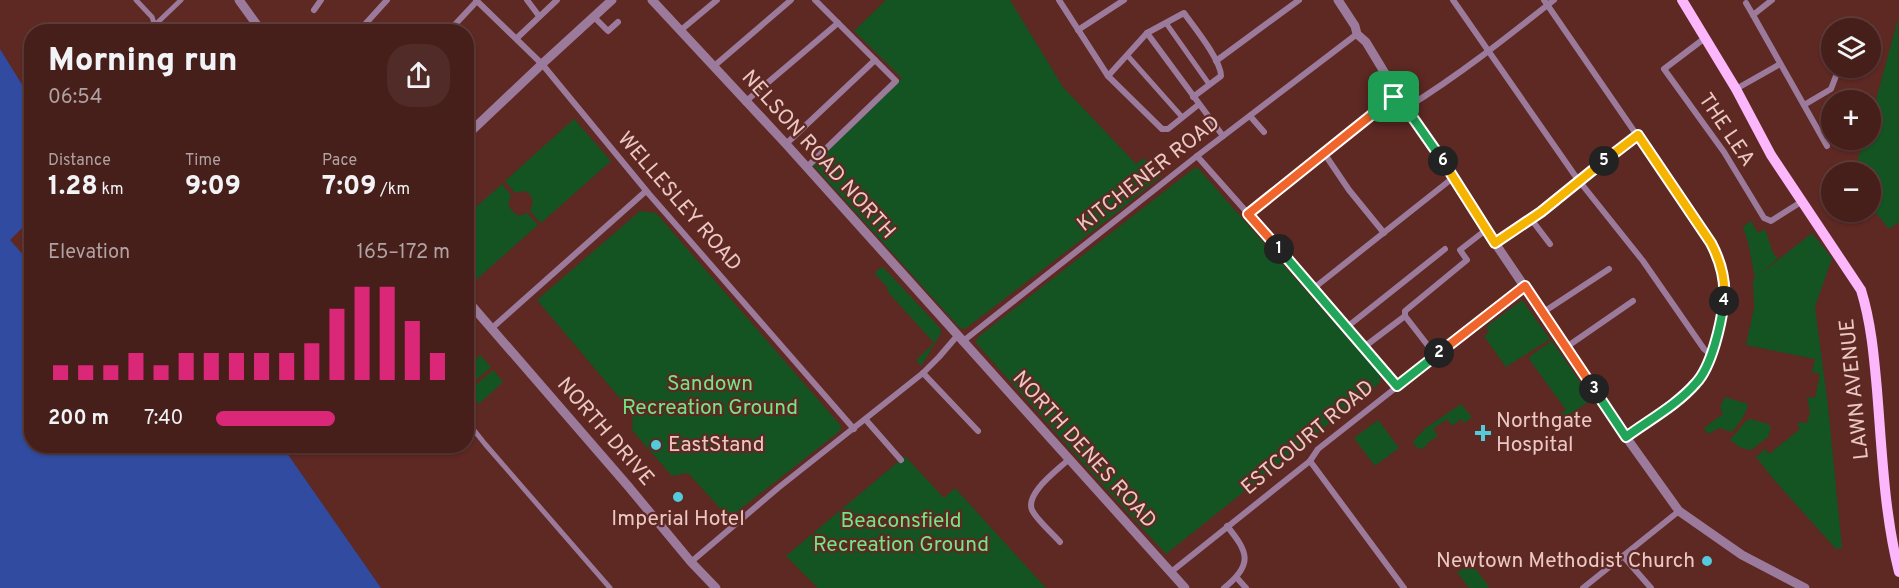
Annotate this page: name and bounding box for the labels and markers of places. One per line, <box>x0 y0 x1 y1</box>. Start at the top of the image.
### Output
pin <box>1368 71 1419 122</box>
pin: 6 <box>1428 146 1458 176</box>
pin: 5 <box>1589 146 1619 176</box>
pin: 1 <box>1264 234 1294 264</box>
pin: 4 <box>1709 286 1739 316</box>
pin: 2 <box>1424 338 1454 368</box>
pin: 3 <box>1579 374 1609 404</box>
place label: Northgate Hospital <box>1496 408 1592 459</box>
marker: Northgate Hospital <box>1474 424 1492 442</box>
place label: EastStand <box>668 432 764 459</box>
marker: EastStand <box>649 438 663 452</box>
marker: Imperial Hotel <box>671 490 685 504</box>
place label: Imperial Hotel <box>611 506 745 533</box>
place label: Newtown Methodist Church <box>1436 548 1695 575</box>
marker: Newtown Methodist Church <box>1700 554 1714 568</box>

